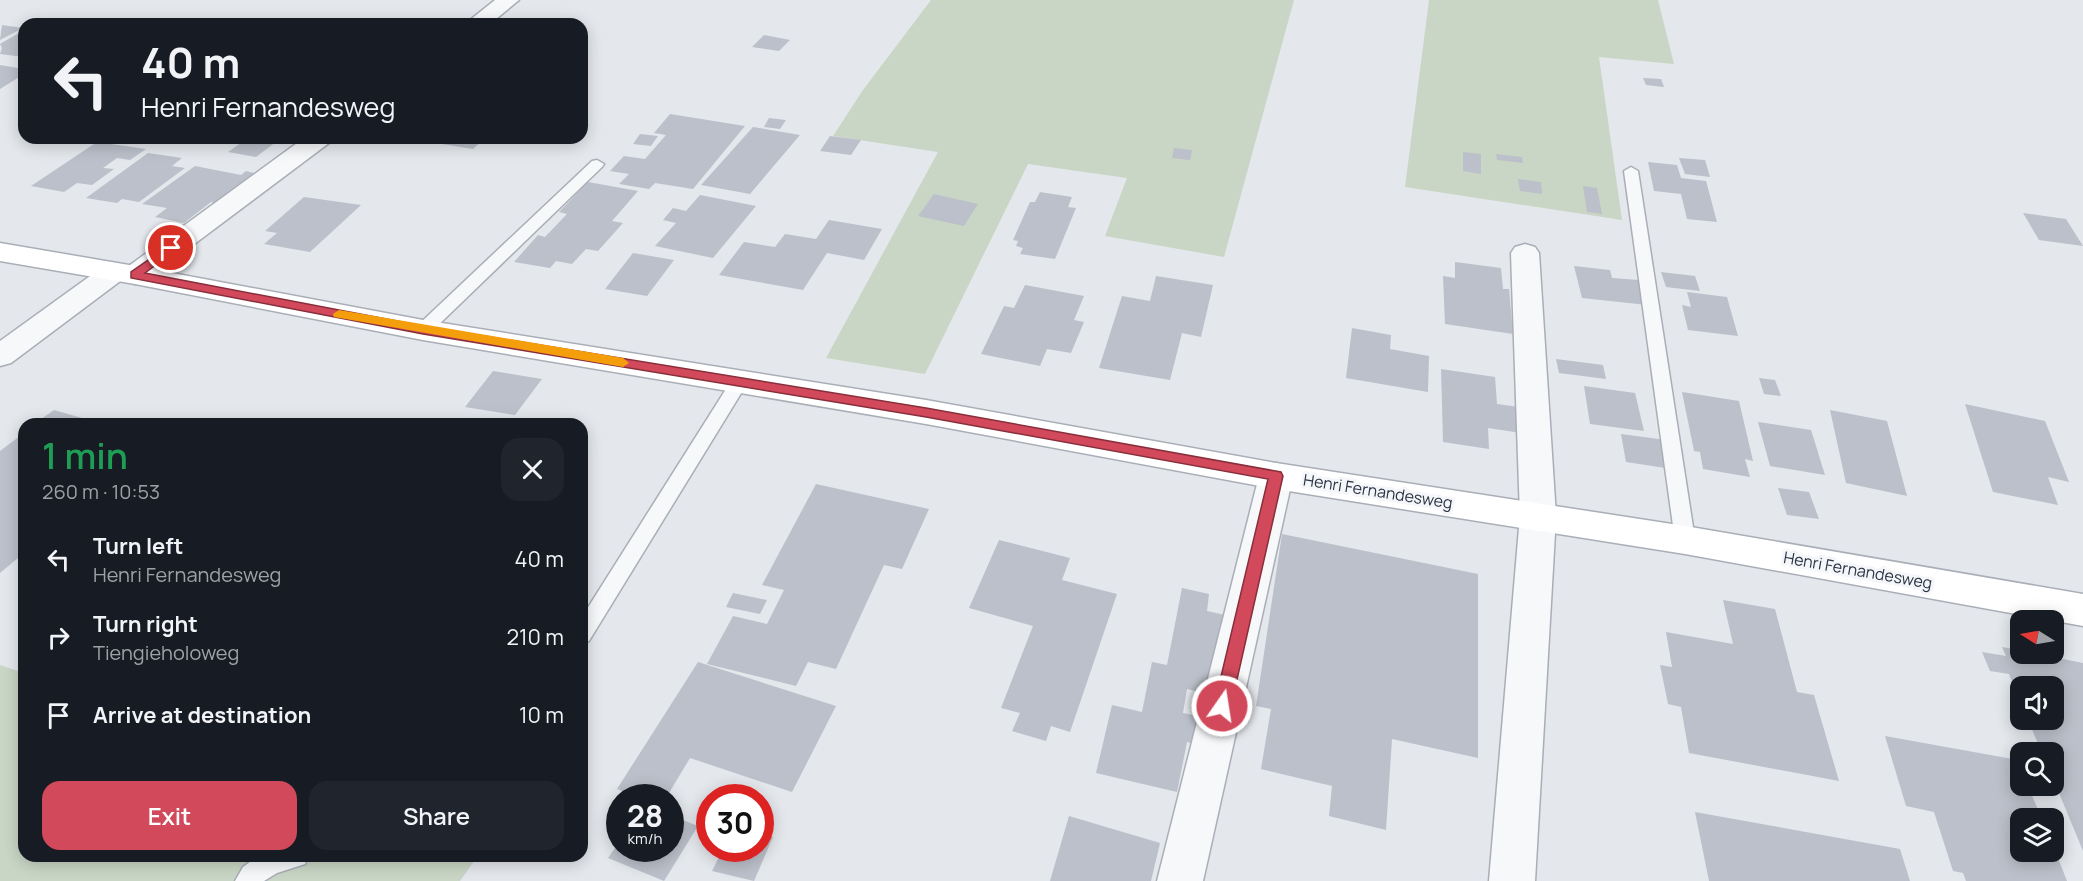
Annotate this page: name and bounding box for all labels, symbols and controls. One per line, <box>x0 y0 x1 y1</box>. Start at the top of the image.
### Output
text: 40 m <box>141 33 240 91</box>
icon: left <box>42 42 120 120</box>
text: Henri Fernandesweg <box>141 88 395 125</box>
pin <box>145 222 196 273</box>
icon: arrive <box>154 231 187 264</box>
text: 1 min <box>42 431 128 480</box>
button: close <box>501 438 564 501</box>
street label: Henri Fernandesweg <box>1302 468 1454 514</box>
text: 260 m · 10:53 <box>42 478 160 505</box>
text: Turn left <box>93 531 183 561</box>
icon: left <box>42 543 75 576</box>
text: 40 m <box>515 544 564 574</box>
street label: Henri Fernandesweg <box>1782 546 1934 594</box>
text: Henri Fernandesweg <box>93 561 281 588</box>
text: Turn right <box>93 609 198 639</box>
north arrow <box>2010 610 2064 664</box>
map controls <box>2010 610 2064 862</box>
icon: right <box>42 621 75 654</box>
text: 210 m <box>506 622 564 652</box>
text: Tiengieholoweg <box>93 639 239 666</box>
position arrow <box>1190 674 1254 738</box>
button: sound <box>2010 676 2064 730</box>
icon: arrive <box>42 699 75 732</box>
text: Arrive at destination <box>93 700 311 730</box>
text: 10 m <box>519 700 564 730</box>
button: search <box>2010 742 2064 796</box>
button: Exit <box>42 781 297 850</box>
button: Share <box>309 781 564 850</box>
speed limit sign: 30 <box>696 784 774 862</box>
text: 28 <box>627 795 663 836</box>
button: layers <box>2010 808 2064 862</box>
text: km/h <box>628 828 662 849</box>

